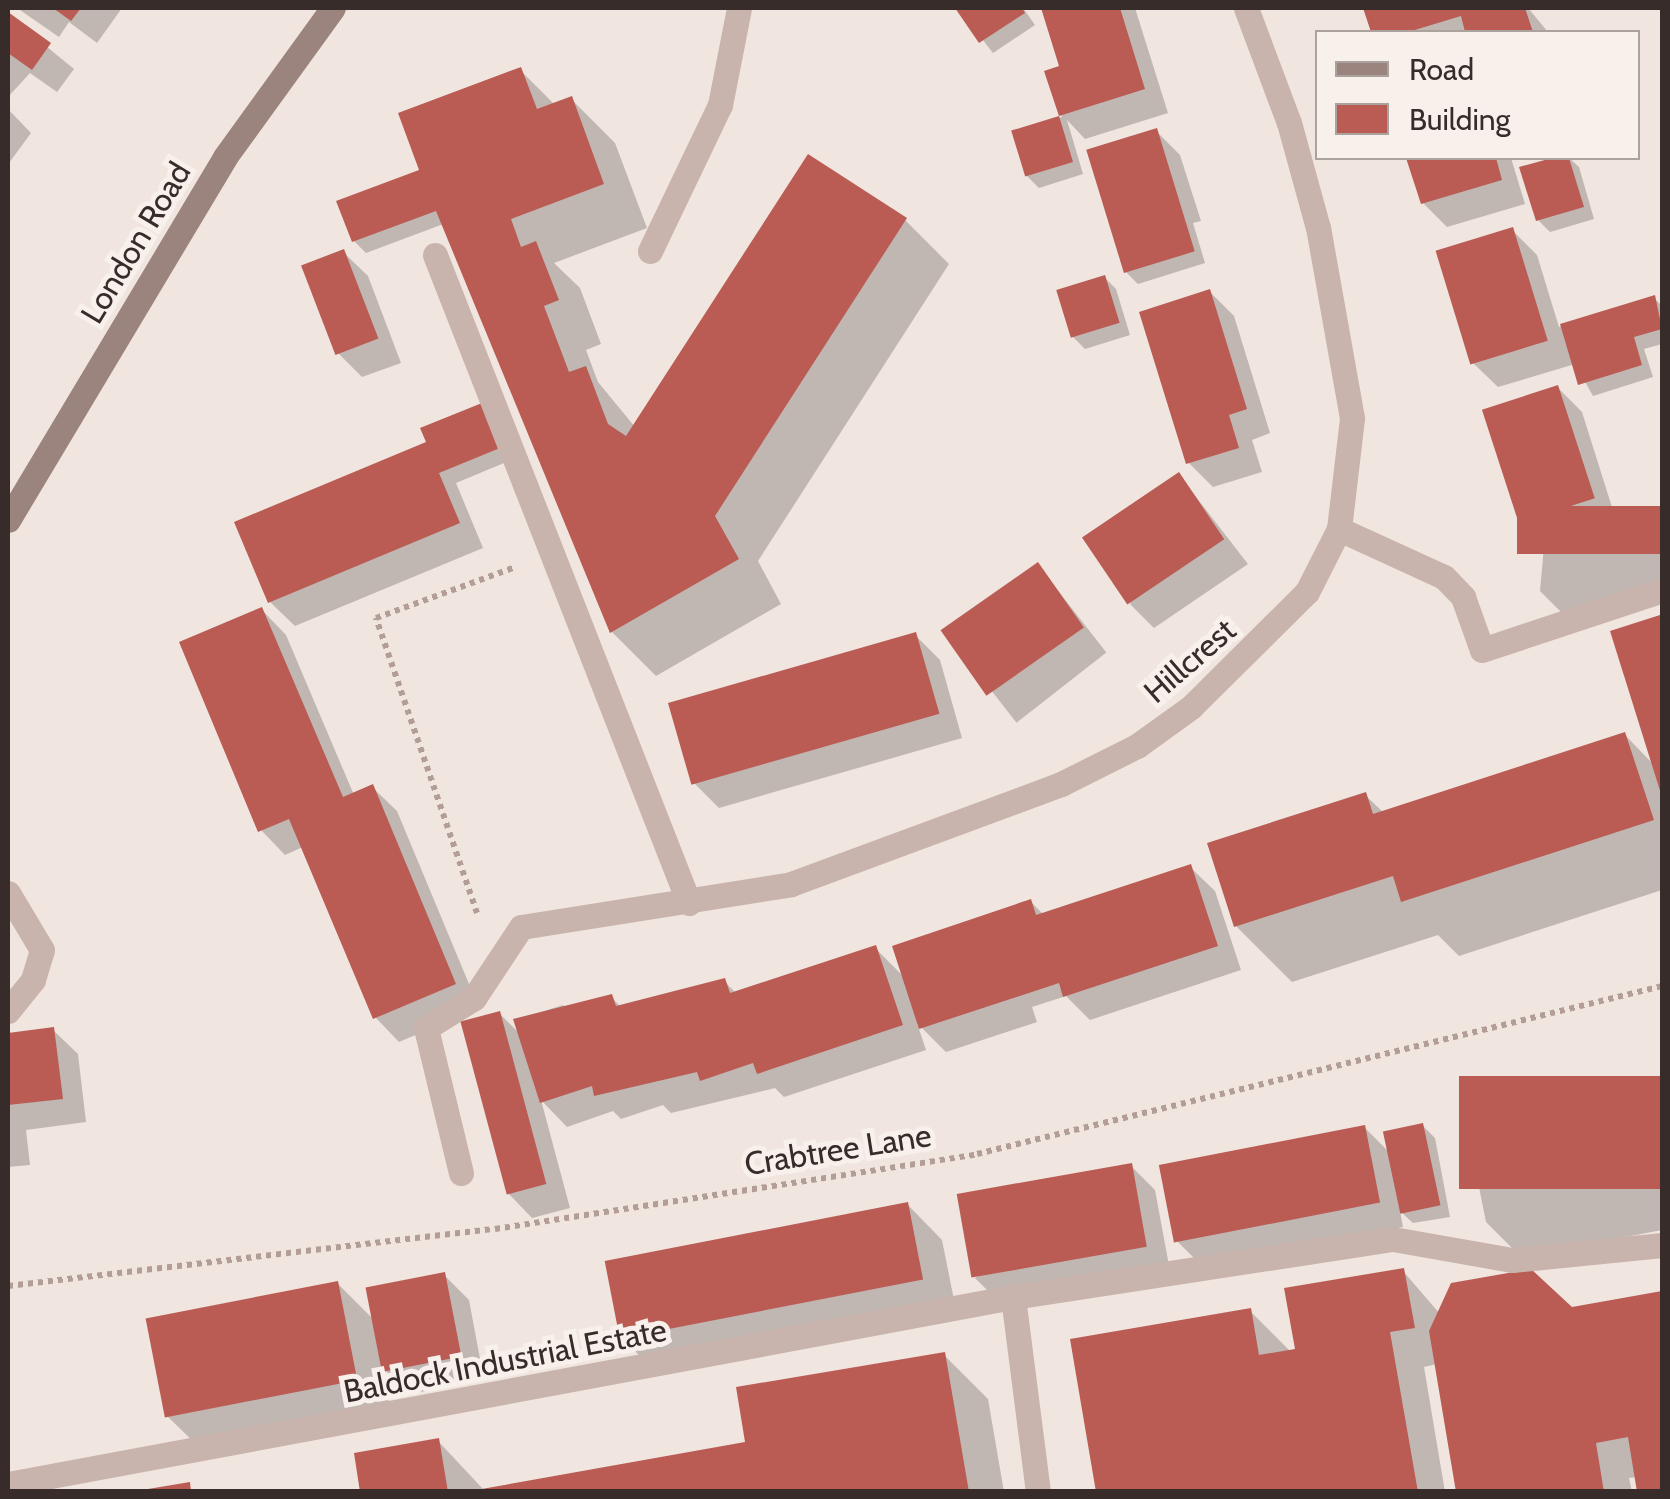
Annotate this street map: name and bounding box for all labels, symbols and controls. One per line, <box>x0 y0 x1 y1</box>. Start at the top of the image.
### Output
legend <box>1315 30 1640 160</box>
text: Road <box>1409 51 1474 88</box>
text: Building <box>1409 101 1511 138</box>
street label: London Road <box>73 156 199 330</box>
street label: Hillcrest <box>1136 611 1244 711</box>
street label: Crabtree Lane <box>742 1116 934 1184</box>
street label: Baldock Industrial Estate <box>340 1311 670 1411</box>

